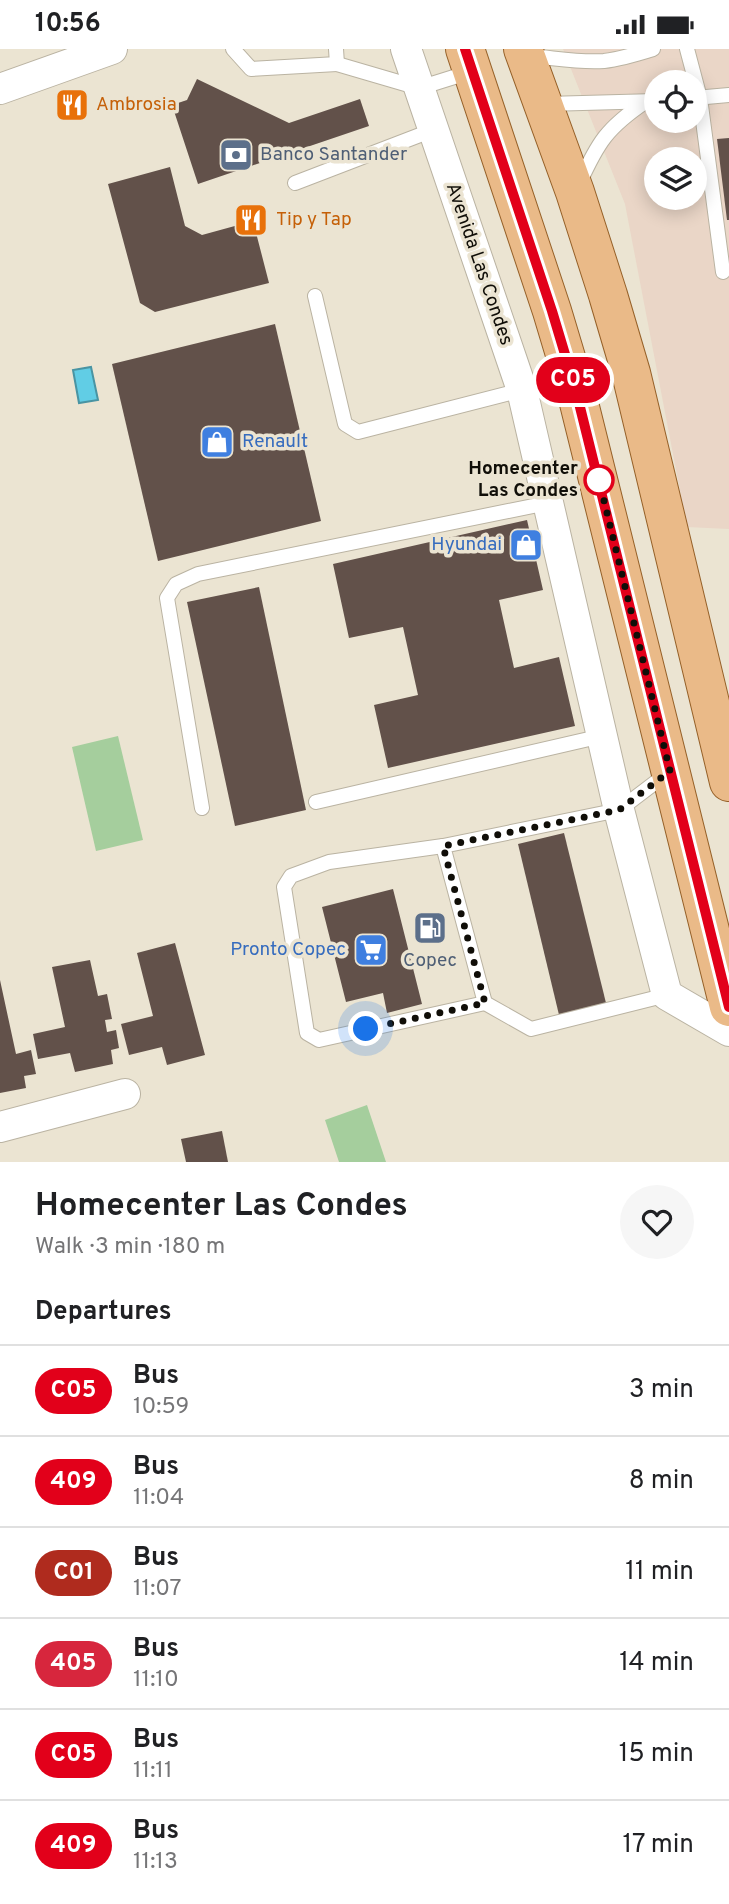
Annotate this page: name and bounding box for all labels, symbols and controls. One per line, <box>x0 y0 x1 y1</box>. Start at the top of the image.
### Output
text: 10:56 <box>35 8 101 41</box>
map controls <box>644 70 707 210</box>
button: locate <box>644 70 707 133</box>
restaurant icon: Ambrosia <box>53 86 91 124</box>
place label: Ambrosia <box>96 93 177 117</box>
bank icon: Banco Santander <box>217 136 255 174</box>
place label: Banco Santander <box>260 143 408 167</box>
button: layers <box>644 147 707 210</box>
street label: Avenida Las Condes <box>440 180 518 348</box>
restaurant icon: Tip y Tap <box>232 201 270 239</box>
place label: Tip y Tap <box>276 208 352 232</box>
line badge: C05 <box>533 357 613 403</box>
text: C05 <box>550 365 596 395</box>
shop icon: Renault <box>198 423 236 461</box>
place label: Renault <box>242 430 308 454</box>
place label: Homecenter Las Condes <box>468 457 578 503</box>
marker: Homecenter Las Condes <box>584 465 614 495</box>
shop icon: Hyundai <box>507 526 545 564</box>
place label: Hyundai <box>431 533 502 557</box>
fuel station icon: Copec <box>411 909 449 947</box>
supermarket icon: Pronto Copec <box>352 931 390 969</box>
place label: Pronto Copec <box>230 938 346 962</box>
place label: Copec <box>403 949 457 973</box>
your location <box>348 1011 383 1046</box>
button: heart <box>620 1185 694 1259</box>
text: Homecenter Las Condes <box>35 1186 408 1228</box>
text: Walk · 3 min · 180 m <box>35 1233 225 1262</box>
text: Departures <box>35 1296 172 1329</box>
text: Bus <box>133 1360 179 1393</box>
text: 3 min <box>629 1374 694 1407</box>
text: C05 <box>51 1376 96 1406</box>
text: 10:59 <box>133 1393 189 1422</box>
text: Bus <box>133 1451 179 1484</box>
text: 8 min <box>629 1465 694 1498</box>
text: 409 <box>51 1467 96 1497</box>
text: 11:04 <box>133 1484 184 1513</box>
text: Bus <box>133 1542 179 1575</box>
text: 11 min <box>625 1556 694 1589</box>
text: C01 <box>53 1558 94 1588</box>
text: 11:07 <box>133 1575 181 1604</box>
text: Bus <box>133 1633 179 1666</box>
text: 14 min <box>619 1647 694 1680</box>
text: 405 <box>51 1649 96 1679</box>
text: 11:10 <box>133 1666 179 1695</box>
text: Bus <box>133 1724 179 1757</box>
text: 15 min <box>619 1738 694 1771</box>
text: C05 <box>51 1740 96 1770</box>
text: 11:11 <box>133 1757 173 1786</box>
text: Bus <box>133 1815 179 1848</box>
text: 17 min <box>622 1829 694 1862</box>
text: 409 <box>51 1831 96 1861</box>
text: 11:13 <box>133 1848 178 1877</box>

